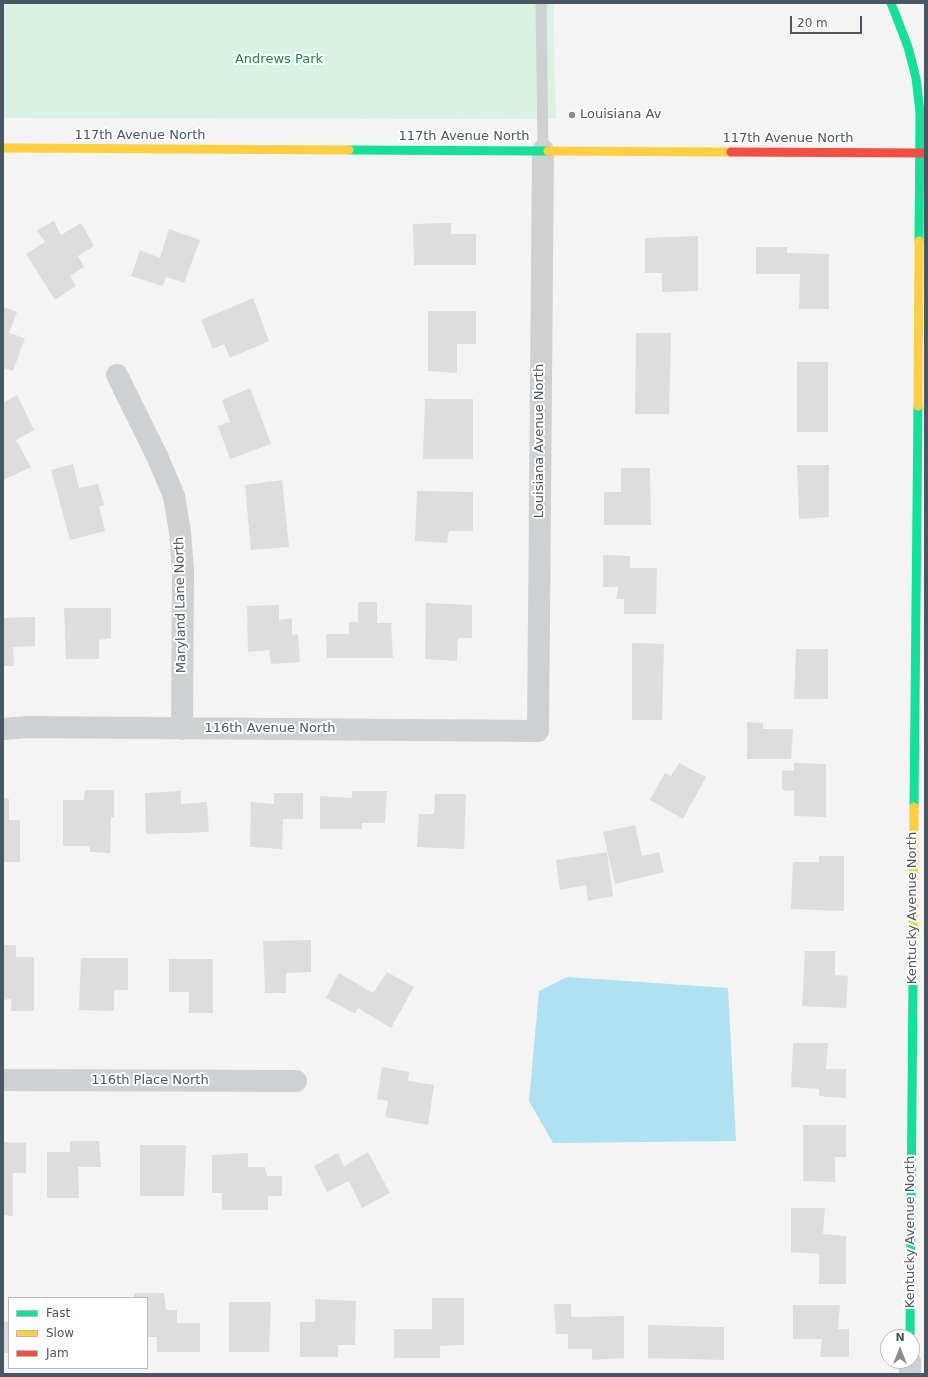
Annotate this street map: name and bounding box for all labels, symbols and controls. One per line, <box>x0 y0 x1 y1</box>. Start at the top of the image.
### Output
scale bar <box>792 8 864 34</box>
text: 20 m <box>797 16 828 30</box>
park label: Andrews Park <box>235 52 323 68</box>
place label: Louisiana Av <box>580 107 661 123</box>
marker: Louisiana Av <box>567 110 577 120</box>
street label: 117th Avenue North <box>74 128 206 144</box>
street label: 117th Avenue North <box>398 129 530 145</box>
street label: 117th Avenue North <box>722 131 854 147</box>
street label: Louisiana Avenue North <box>532 364 548 518</box>
street label: Maryland Lane North <box>172 537 190 673</box>
street label: 116th Avenue North <box>204 721 336 737</box>
street label: Kentucky Avenue North <box>905 832 921 984</box>
street label: 116th Place North <box>91 1073 209 1089</box>
street label: Kentucky Avenue North <box>903 1156 919 1308</box>
legend <box>8 1297 148 1369</box>
text: Fast <box>46 1306 70 1320</box>
text: Slow <box>46 1326 74 1340</box>
north arrow <box>880 1329 920 1369</box>
text: N <box>895 1331 905 1344</box>
text: Jam <box>46 1346 69 1360</box>

